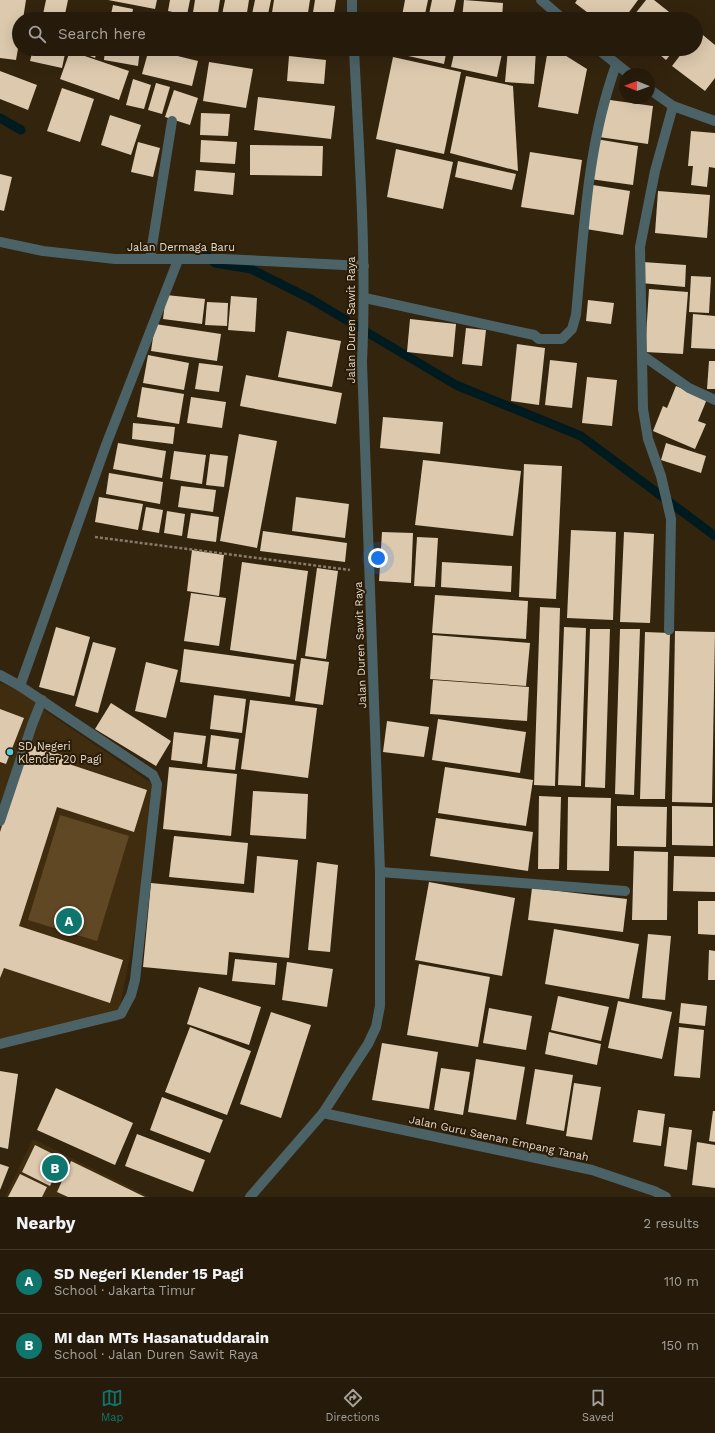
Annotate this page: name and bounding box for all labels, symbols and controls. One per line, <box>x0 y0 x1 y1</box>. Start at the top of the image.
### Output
search box <box>12 12 703 56</box>
icon: search <box>26 23 48 45</box>
text: Search here <box>58 25 146 43</box>
north arrow <box>619 68 655 104</box>
street label: Jalan Dermaga Baru <box>127 241 235 254</box>
street label: Jalan Duren Sawit Raya <box>345 257 358 383</box>
your location <box>368 548 388 568</box>
street label: Jalan Duren Sawit Raya <box>352 581 369 709</box>
place label: SD Negeri Klender 20 Pagi <box>18 740 102 766</box>
marker: SD Negeri Klender 20 Pagi <box>5 747 15 757</box>
pin: A <box>56 906 82 936</box>
street label: Jalan Guru Saenan Empang Tanah <box>408 1113 590 1164</box>
pin: B <box>42 1153 68 1183</box>
text: Nearby <box>16 1213 75 1233</box>
text: 2 results <box>644 1216 699 1231</box>
text: SD Negeri Klender 15 Pagi <box>54 1265 244 1283</box>
text: A <box>25 1274 33 1289</box>
text: 110 m <box>664 1274 699 1289</box>
text: School · Jakarta Timur <box>54 1283 196 1298</box>
text: MI dan MTs Hasanatuddarain <box>54 1329 269 1347</box>
text: B <box>25 1338 33 1353</box>
text: 150 m <box>661 1338 699 1353</box>
text: School · Jalan Duren Sawit Raya <box>54 1347 258 1362</box>
tab: Map <box>101 1387 123 1424</box>
tab: Directions <box>326 1387 380 1424</box>
tab: Saved <box>582 1387 614 1424</box>

